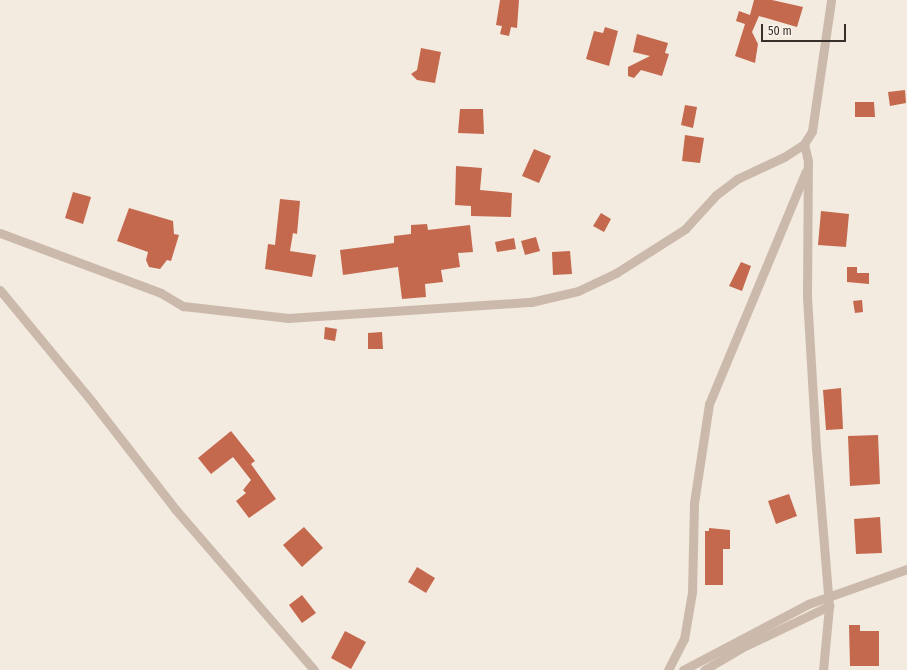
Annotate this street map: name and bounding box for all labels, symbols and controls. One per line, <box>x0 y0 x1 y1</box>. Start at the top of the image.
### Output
scale bar <box>763 16 848 42</box>
text: 50 m <box>768 24 792 38</box>

